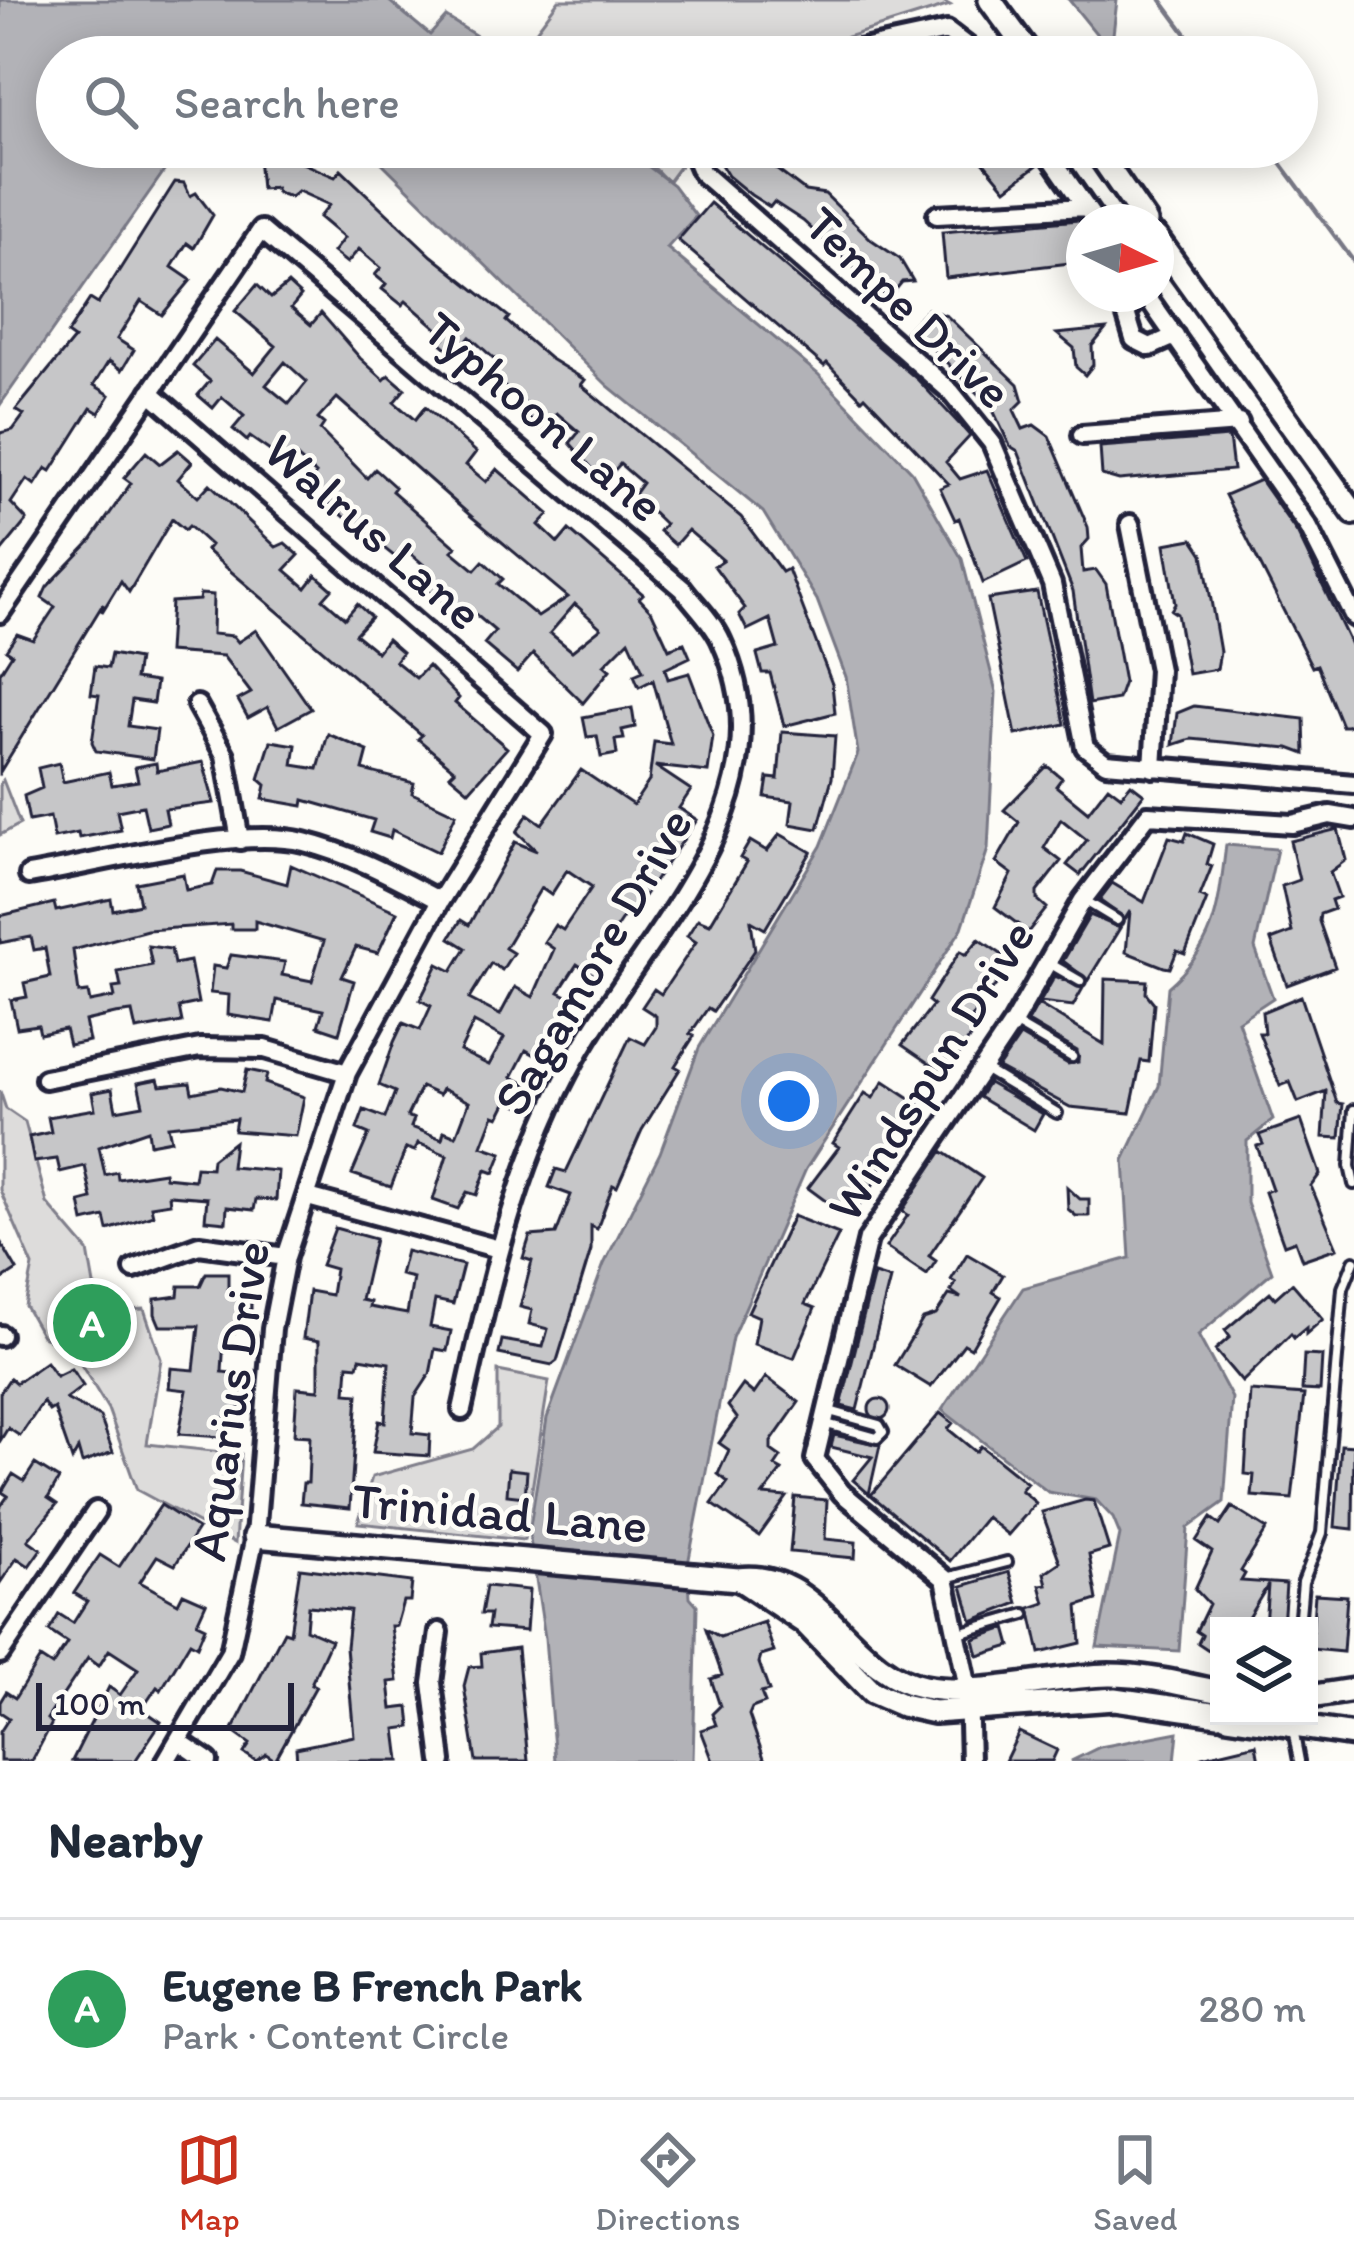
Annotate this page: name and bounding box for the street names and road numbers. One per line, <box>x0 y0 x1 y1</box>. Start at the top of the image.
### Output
street label: Tempe Drive <box>792 193 1025 421</box>
street label: Typhoon Lane <box>411 298 677 535</box>
street label: Walrus Lane <box>252 420 495 643</box>
street label: Sagamore Drive <box>480 797 705 1126</box>
street label: Windspun Drive <box>813 908 1047 1232</box>
street label: Aquarius Drive <box>177 1237 282 1565</box>
street label: Trinidad Lane <box>350 1469 650 1556</box>

